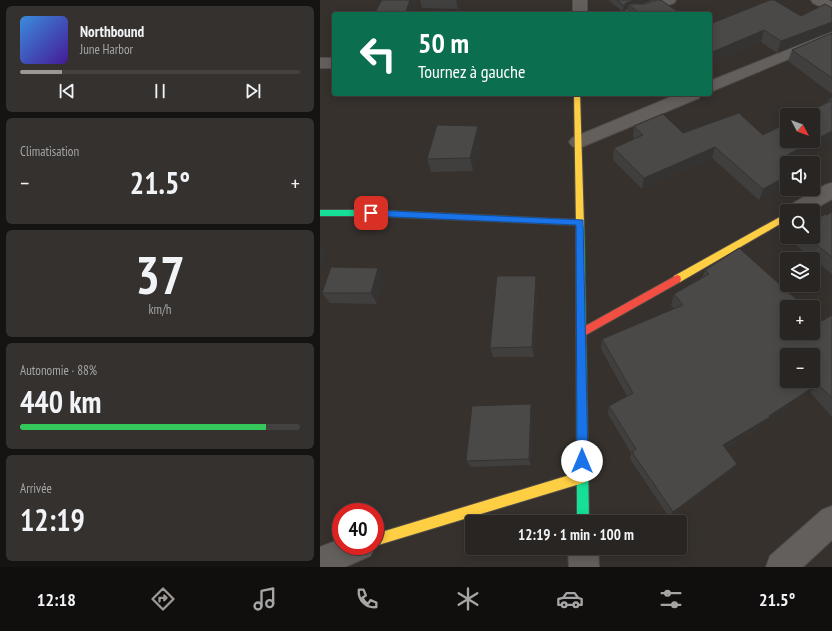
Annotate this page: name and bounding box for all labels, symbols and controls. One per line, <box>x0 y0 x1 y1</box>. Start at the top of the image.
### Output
text: Northbound <box>80 22 144 41</box>
text: 50 m <box>418 24 469 61</box>
icon: left <box>352 28 404 80</box>
text: June Harbor <box>80 41 133 58</box>
text: Tournez à gauche <box>418 60 525 83</box>
icon: previous <box>56 80 78 102</box>
icon: pause <box>149 80 171 102</box>
icon: next <box>242 80 264 102</box>
north arrow <box>780 108 820 148</box>
map controls <box>780 108 820 388</box>
text: Climatisation <box>20 143 79 160</box>
button: sound <box>780 156 820 196</box>
text: 21.5° <box>130 163 190 202</box>
text: − <box>20 169 29 197</box>
text: + <box>291 169 300 197</box>
pin <box>354 196 388 230</box>
icon: arrive <box>360 202 382 224</box>
button: search <box>780 204 820 244</box>
text: 37 <box>135 241 185 308</box>
button: layers <box>780 252 820 292</box>
button: + <box>780 300 820 340</box>
text: km/h <box>148 301 172 318</box>
button: − <box>780 348 820 388</box>
text: Autonomie · 88% <box>20 362 97 379</box>
text: 440 km <box>20 382 101 421</box>
position arrow <box>561 440 603 482</box>
text: Arrivée <box>20 480 52 497</box>
text: 12:19 <box>20 500 85 539</box>
speed limit sign: 40 <box>332 503 384 555</box>
text: 12:19 · 1 min · 100 m <box>518 525 634 544</box>
icon: directions <box>149 585 177 613</box>
icon: music <box>251 585 279 613</box>
icon: phone <box>353 585 381 613</box>
icon: climate <box>454 585 482 613</box>
icon: car <box>556 585 584 613</box>
icon: filters <box>657 585 685 613</box>
text: 12:18 <box>37 588 76 611</box>
text: 21.5° <box>759 588 795 611</box>

